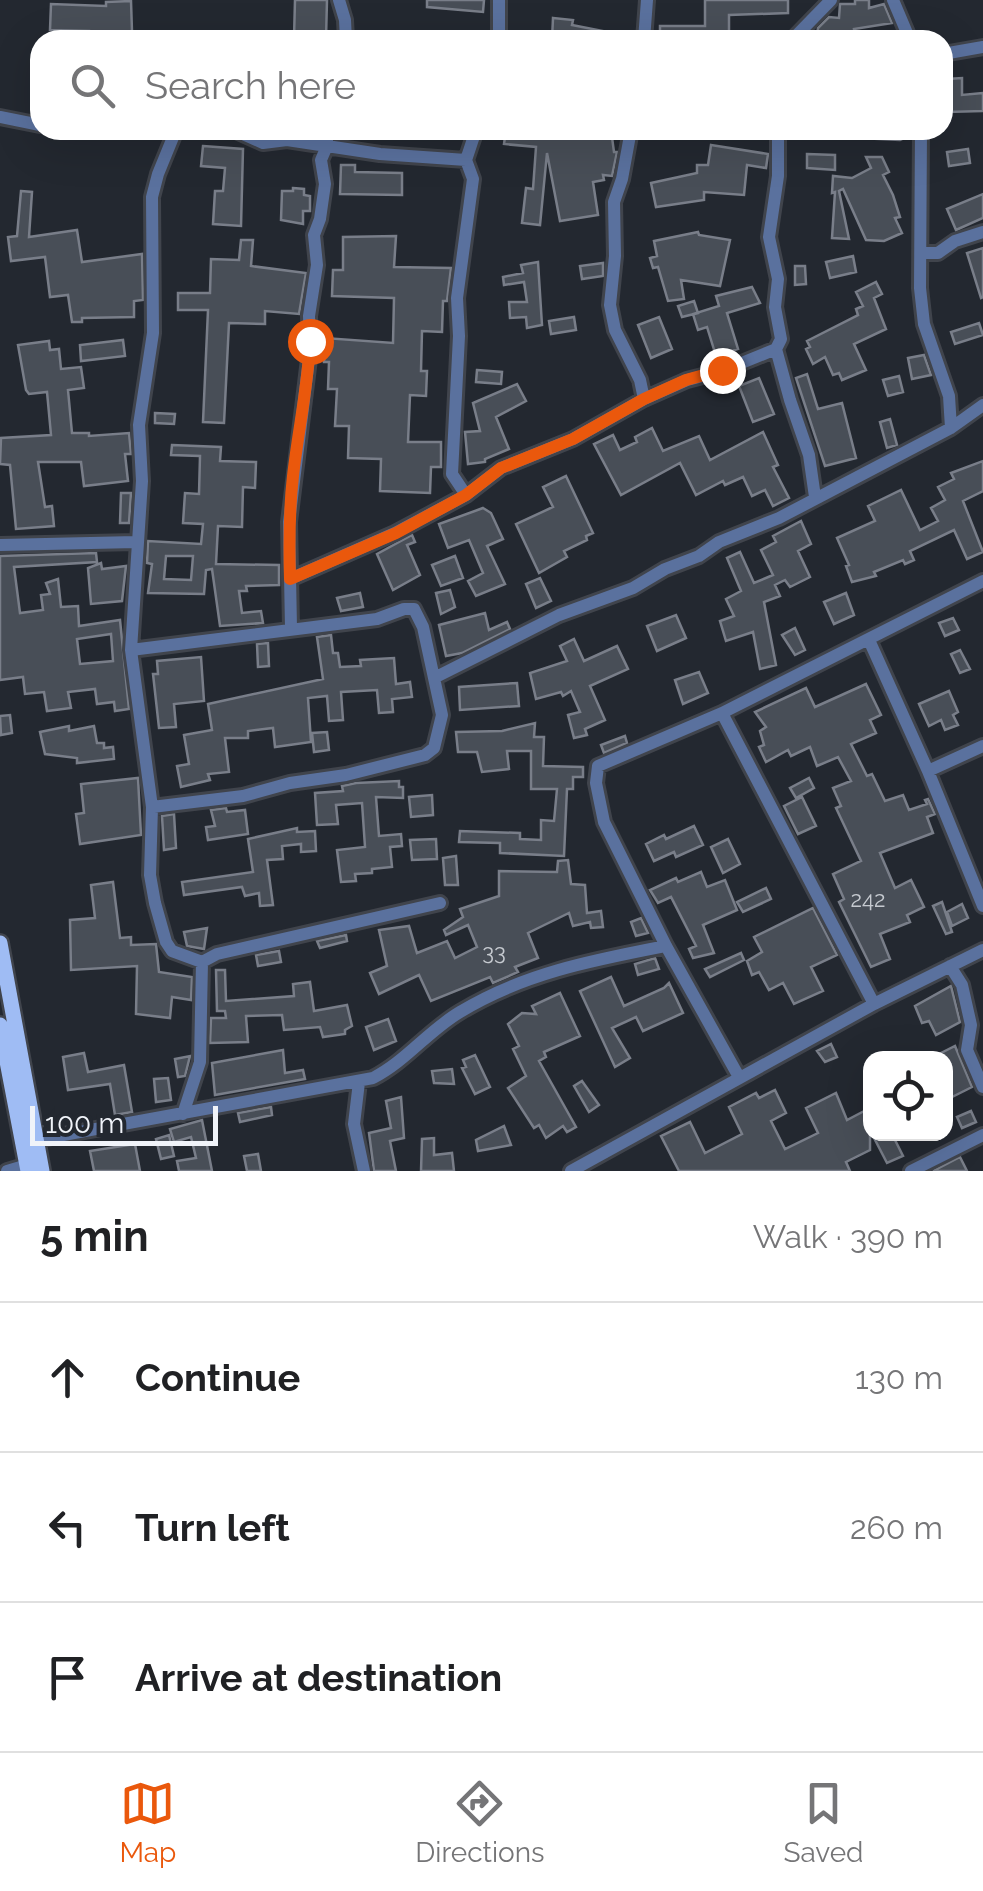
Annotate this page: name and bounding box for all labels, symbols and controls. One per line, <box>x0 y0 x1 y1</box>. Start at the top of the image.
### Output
search box <box>30 30 953 140</box>
icon: search <box>65 58 120 113</box>
text: Search here <box>145 63 356 108</box>
route start <box>288 319 334 365</box>
route end <box>700 348 746 394</box>
house number: 242 <box>851 886 885 912</box>
house number: 33 <box>482 939 506 965</box>
map controls <box>863 1051 953 1141</box>
button: locate <box>863 1051 953 1141</box>
scale bar <box>30 1101 218 1146</box>
text: 100 m <box>45 1107 124 1140</box>
text: 5 min <box>40 1212 149 1261</box>
text: Walk · 390 m <box>753 1218 943 1255</box>
icon: ahead <box>40 1350 95 1405</box>
text: Continue <box>135 1355 300 1400</box>
text: 130 m <box>855 1359 943 1396</box>
icon: left <box>40 1500 95 1555</box>
text: Turn left <box>135 1505 290 1550</box>
text: 260 m <box>850 1509 943 1546</box>
icon: arrive <box>40 1650 95 1705</box>
text: Arrive at destination <box>135 1655 502 1700</box>
tab: Map <box>119 1776 176 1869</box>
tab: Directions <box>415 1776 545 1869</box>
tab: Saved <box>783 1776 864 1869</box>

